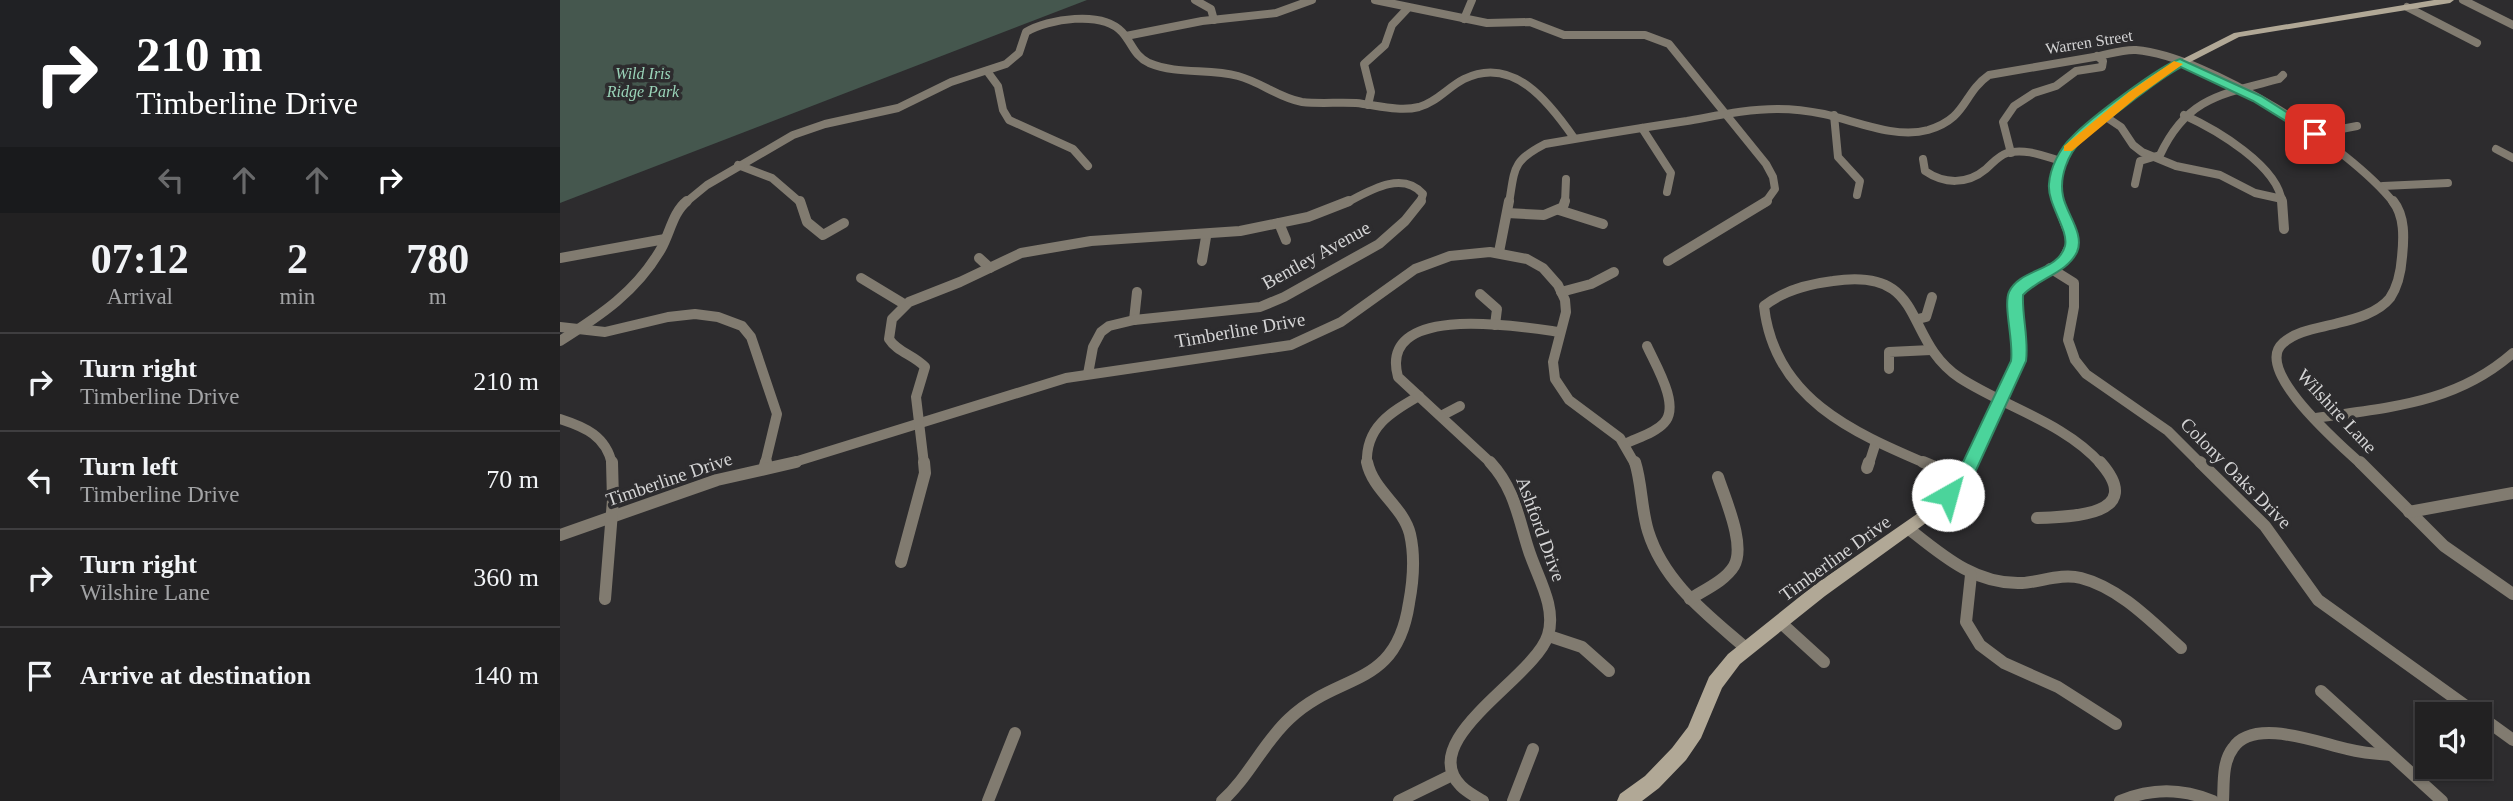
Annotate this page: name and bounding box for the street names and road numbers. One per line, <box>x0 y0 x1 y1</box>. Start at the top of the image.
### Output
street label: Warren Street <box>2044 27 2134 57</box>
street label: Bentley Avenue <box>1258 217 1374 293</box>
street label: Timberline Drive <box>1173 308 1307 352</box>
street label: Wilshire Lane <box>2293 365 2381 457</box>
street label: Colony Oaks Drive <box>2176 413 2296 533</box>
street label: Timberline Drive <box>603 448 735 510</box>
street label: Ashford Drive <box>1512 474 1570 584</box>
street label: Timberline Drive <box>1776 511 1894 605</box>

